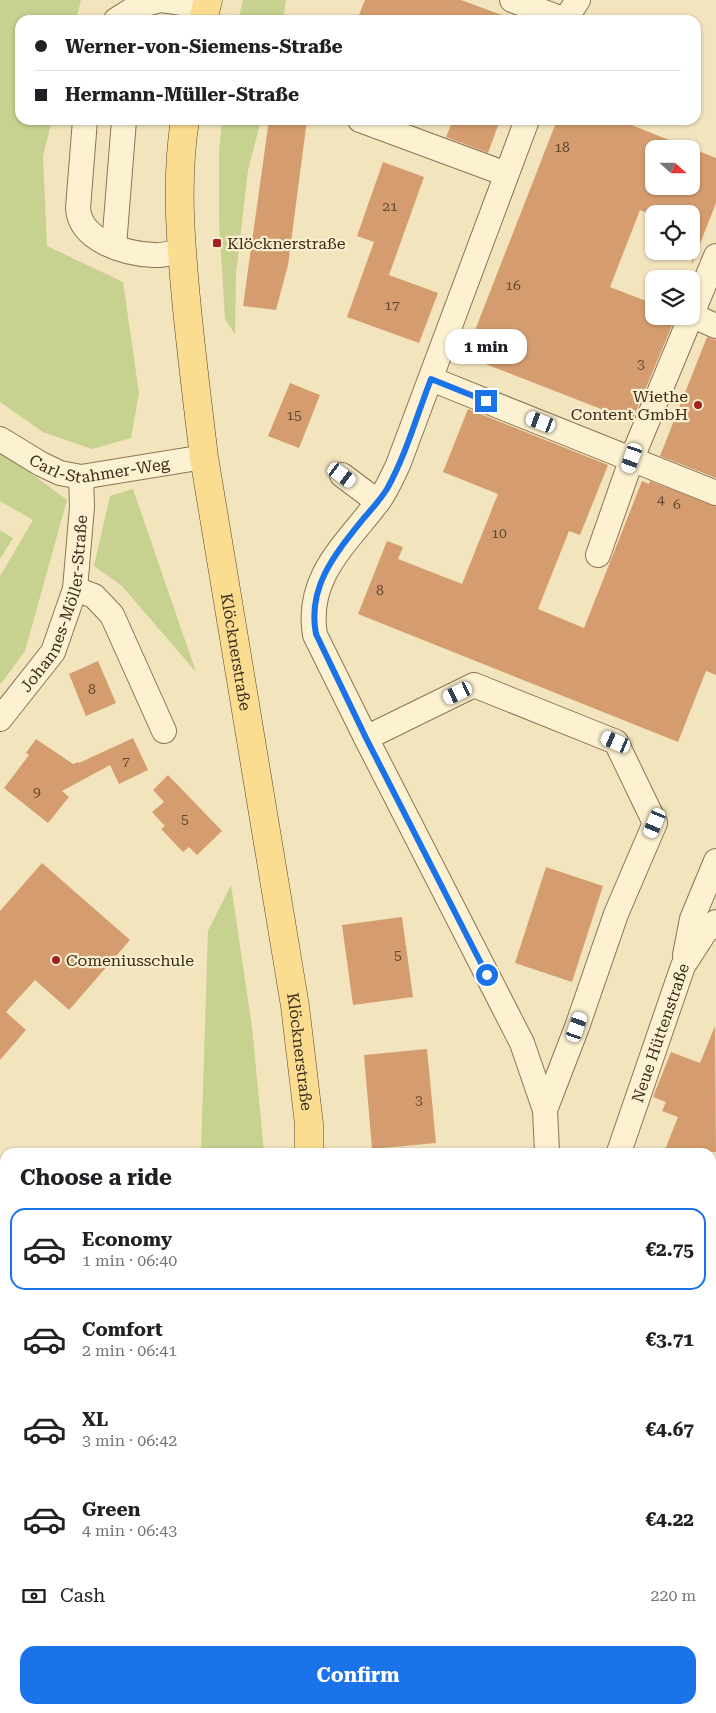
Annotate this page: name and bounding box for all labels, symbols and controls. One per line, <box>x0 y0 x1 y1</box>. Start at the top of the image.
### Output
text: Werner-von-Siemens-Straße <box>65 35 343 58</box>
text: Hermann-Müller-Straße <box>65 83 299 106</box>
house number: 18 <box>554 139 570 155</box>
north arrow <box>645 140 700 195</box>
map controls <box>645 140 700 325</box>
house number: 21 <box>382 198 398 214</box>
button: locate <box>645 205 700 260</box>
place label: Klöcknerstraße <box>227 234 346 253</box>
marker: Klöcknerstraße <box>211 237 223 249</box>
button: layers <box>645 270 700 325</box>
house number: 16 <box>505 277 521 293</box>
house number: 17 <box>384 297 400 313</box>
callout: 1 min <box>445 328 527 364</box>
text: 1 min <box>464 337 508 356</box>
house number: 3 <box>637 356 645 372</box>
place label: Wiethe Content GmbH <box>571 387 688 424</box>
route end <box>475 390 497 412</box>
marker: Wiethe Content GmbH <box>692 399 704 411</box>
house number: 15 <box>286 407 302 423</box>
car <box>524 410 557 434</box>
car <box>620 441 643 475</box>
street label: Carl-Stahmer-Weg <box>26 450 172 486</box>
car <box>325 460 358 490</box>
house number: 4 <box>657 491 665 507</box>
house number: 6 <box>673 496 681 512</box>
street label: Johannes-Möller-Straße <box>16 514 91 695</box>
house number: 10 <box>491 525 507 541</box>
house number: 8 <box>376 582 384 598</box>
street label: Klöcknerstraße <box>217 592 255 712</box>
car <box>441 680 474 706</box>
house number: 8 <box>88 681 96 697</box>
car <box>599 729 632 755</box>
house number: 7 <box>122 753 130 769</box>
house number: 9 <box>33 784 41 800</box>
car <box>642 806 667 840</box>
house number: 5 <box>181 811 189 827</box>
house number: 5 <box>394 947 402 963</box>
place label: Comeniusschule <box>66 951 194 970</box>
marker: Comeniusschule <box>50 954 62 966</box>
street label: Neue Hüttenstraße <box>627 961 693 1105</box>
route start <box>476 964 498 986</box>
street label: Klöcknerstraße <box>283 991 317 1112</box>
car <box>565 1010 588 1044</box>
house number: 3 <box>415 1092 423 1108</box>
text: Choose a ride <box>20 1165 172 1190</box>
icon: car <box>22 1227 67 1272</box>
text: Economy <box>82 1228 172 1251</box>
text: €2.75 <box>645 1238 694 1261</box>
text: 1 min · 06:40 <box>82 1251 177 1270</box>
icon: car <box>22 1317 67 1362</box>
text: Comfort <box>82 1318 163 1341</box>
text: €3.71 <box>645 1328 694 1351</box>
text: 2 min · 06:41 <box>82 1341 177 1360</box>
icon: car <box>22 1407 67 1452</box>
text: XL <box>82 1408 108 1431</box>
text: €4.67 <box>645 1418 694 1441</box>
text: 3 min · 06:42 <box>82 1431 177 1450</box>
icon: car <box>22 1497 67 1542</box>
text: Green <box>82 1498 140 1521</box>
text: €4.22 <box>645 1508 694 1531</box>
text: 4 min · 06:43 <box>82 1521 177 1540</box>
icon: cash <box>20 1582 48 1610</box>
text: Cash <box>60 1584 105 1607</box>
text: 220 m <box>650 1586 696 1605</box>
button: Confirm <box>20 1646 696 1704</box>

